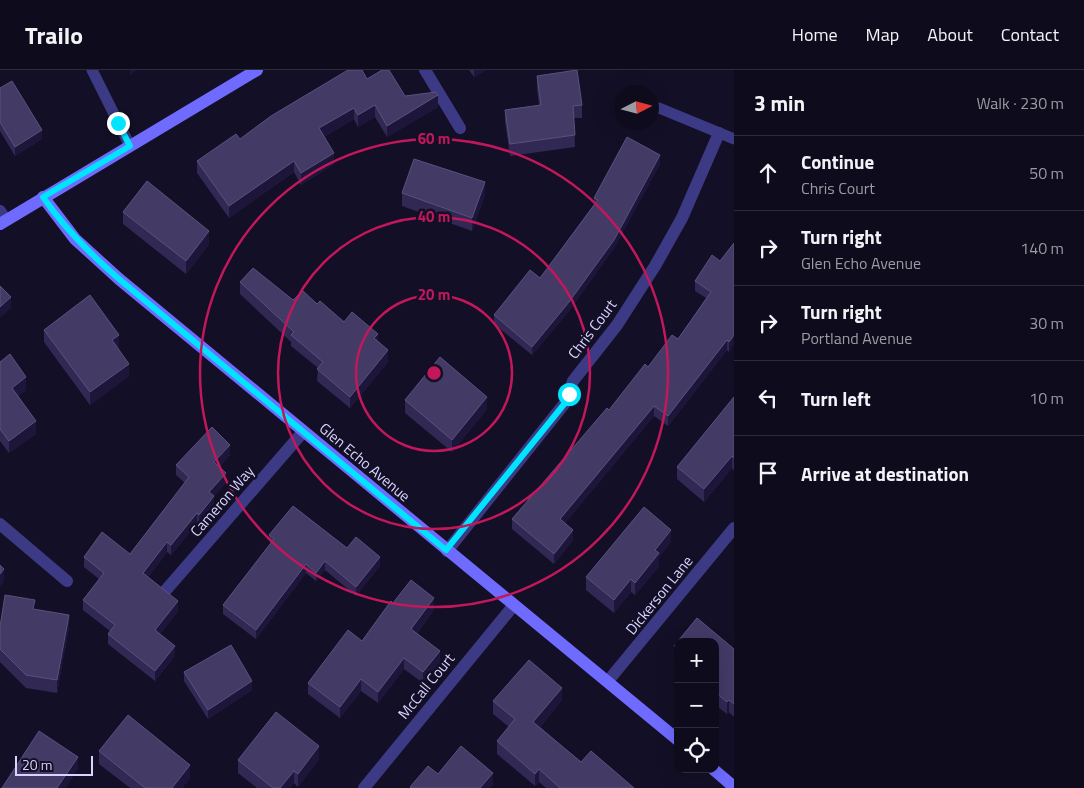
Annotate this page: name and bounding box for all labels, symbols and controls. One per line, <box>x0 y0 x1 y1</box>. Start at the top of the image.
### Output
text: Trailo <box>25 17 83 53</box>
text: Home <box>792 21 838 48</box>
text: Map <box>866 21 899 48</box>
text: About <box>927 21 973 48</box>
text: Contact <box>1001 21 1059 48</box>
north arrow <box>614 85 659 130</box>
text: 3 min <box>754 87 805 119</box>
text: Walk · 230 m <box>976 91 1064 115</box>
route end <box>107 112 130 135</box>
text: 60 m <box>418 127 450 150</box>
text: Continue <box>801 147 874 176</box>
icon: ahead <box>754 159 782 187</box>
text: 50 m <box>1029 161 1064 185</box>
text: Chris Court <box>801 176 875 200</box>
text: 40 m <box>418 205 450 228</box>
text: Turn right <box>801 222 882 251</box>
icon: right <box>754 234 782 262</box>
text: 140 m <box>1020 236 1064 260</box>
text: Glen Echo Avenue <box>801 251 921 275</box>
text: 20 m <box>418 283 450 306</box>
street label: Chris Court <box>562 294 622 364</box>
text: Turn right <box>801 297 882 326</box>
icon: right <box>754 309 782 337</box>
text: 30 m <box>1029 311 1064 335</box>
text: Portland Avenue <box>801 326 912 350</box>
centre of rings <box>425 364 443 382</box>
route start <box>558 383 581 406</box>
icon: left <box>754 384 782 412</box>
text: Turn left <box>801 384 871 413</box>
text: 10 m <box>1029 386 1064 410</box>
street label: Glen Echo Avenue <box>315 417 415 507</box>
icon: arrive <box>754 459 782 487</box>
text: Arrive at destination <box>801 459 969 488</box>
street label: Cameron Way <box>185 460 259 542</box>
street label: Dickerson Lane <box>620 551 698 639</box>
map controls <box>674 638 719 773</box>
button: + <box>674 638 719 683</box>
street label: McCall Court <box>392 647 460 724</box>
button: − <box>674 683 719 728</box>
button: locate <box>674 728 719 773</box>
scale bar <box>15 753 92 776</box>
text: 20 m <box>22 754 52 775</box>

